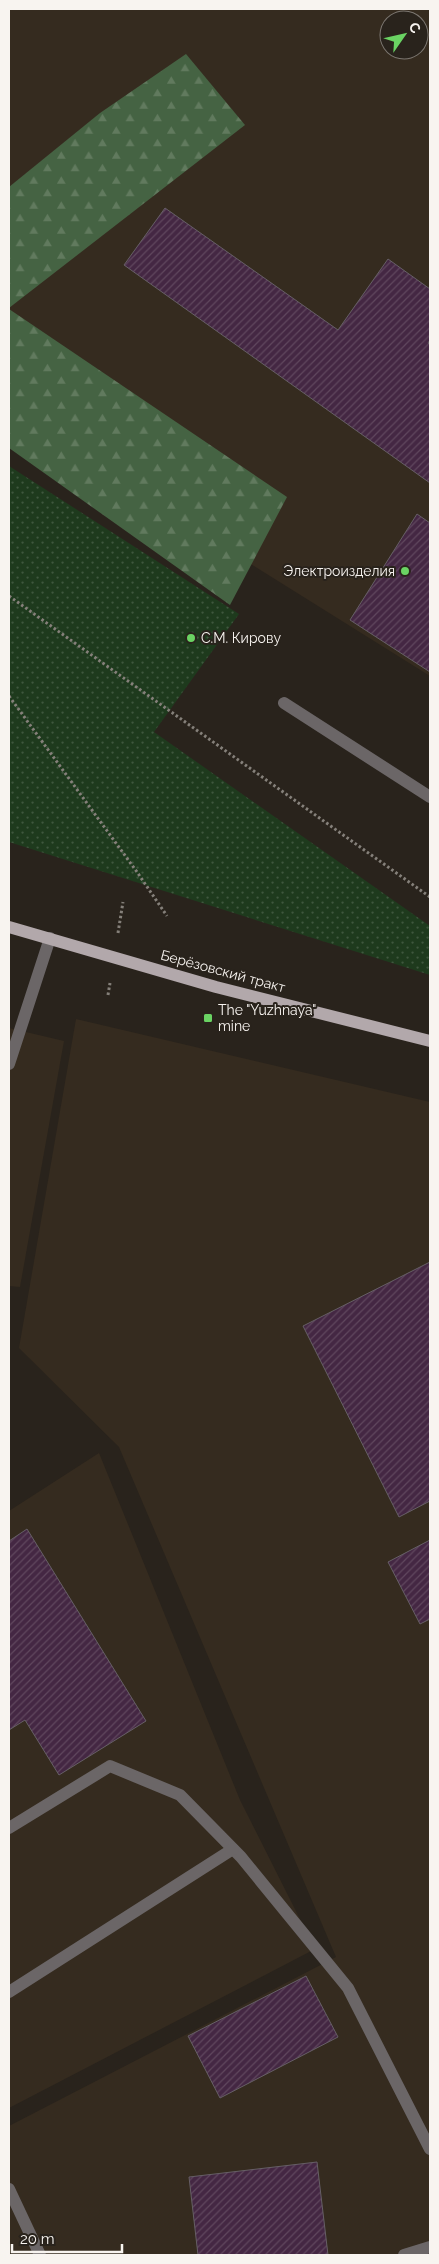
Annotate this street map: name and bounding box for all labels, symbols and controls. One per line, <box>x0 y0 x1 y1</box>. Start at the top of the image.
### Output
north arrow <box>379 10 429 60</box>
text: С <box>405 19 424 37</box>
place label: Электроизделия <box>283 563 395 579</box>
marker: Электроизделия <box>399 565 411 577</box>
place label: С.М. Кирову <box>201 630 281 646</box>
marker: С.М. Кирову <box>185 632 197 644</box>
street label: Берёзовский тракт <box>159 947 287 995</box>
place label: The "Yuzhnaya" mine <box>218 1002 316 1034</box>
marker: The "Yuzhnaya" mine <box>202 1012 214 1024</box>
scale bar <box>12 2222 122 2254</box>
text: 20 m <box>20 2230 55 2248</box>

